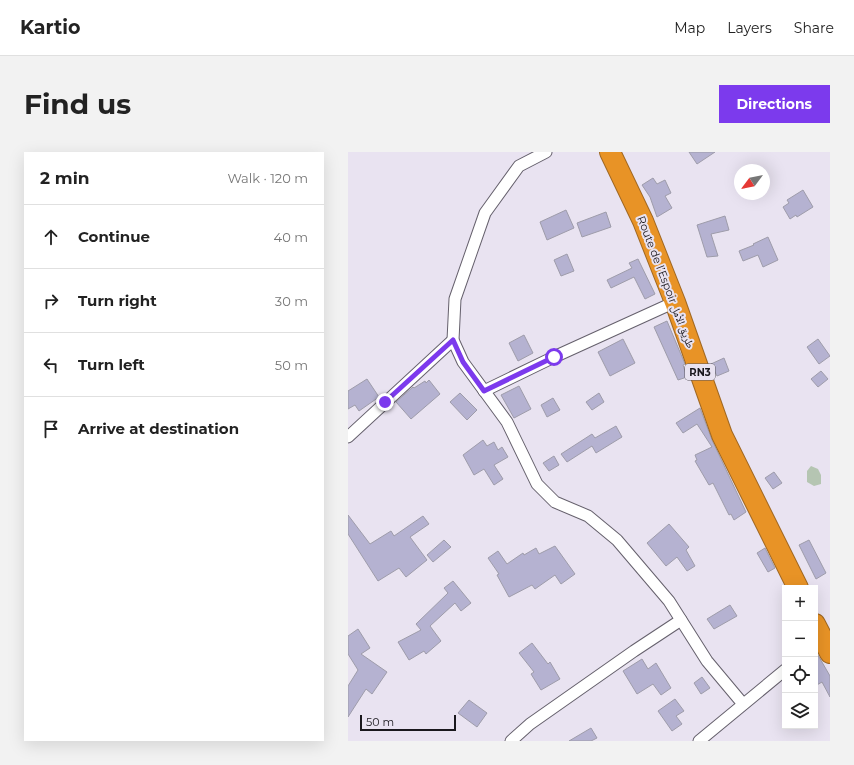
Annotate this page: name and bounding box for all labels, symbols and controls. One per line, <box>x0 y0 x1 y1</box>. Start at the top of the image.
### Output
text: Kartio <box>20 16 80 39</box>
text: Map <box>674 19 705 37</box>
text: Layers <box>727 19 772 37</box>
text: Share <box>794 19 834 37</box>
button: Directions <box>719 85 830 123</box>
text: Find us <box>24 87 131 121</box>
north arrow <box>734 164 770 200</box>
text: 2 min <box>40 168 90 188</box>
text: Walk · 120 m <box>227 170 308 186</box>
street label: Route de l’Espoir طريق الأمل <box>634 214 698 350</box>
icon: ahead <box>40 226 62 248</box>
text: Continue <box>78 227 150 246</box>
text: 40 m <box>274 229 308 245</box>
icon: right <box>40 290 62 312</box>
text: Turn right <box>78 291 157 310</box>
text: 30 m <box>275 293 308 309</box>
route start <box>545 348 563 366</box>
icon: left <box>40 354 62 376</box>
text: Turn left <box>78 355 145 374</box>
text: 50 m <box>275 357 308 373</box>
road number: RN3 <box>685 364 715 380</box>
route end <box>376 393 394 411</box>
icon: arrive <box>40 418 62 440</box>
text: Arrive at destination <box>78 419 239 438</box>
map controls <box>782 585 818 729</box>
button: + <box>782 585 818 621</box>
button: − <box>782 621 818 657</box>
button: locate <box>782 657 818 693</box>
button: layers <box>782 693 818 729</box>
scale bar <box>360 713 456 732</box>
text: 50 m <box>366 715 394 729</box>

